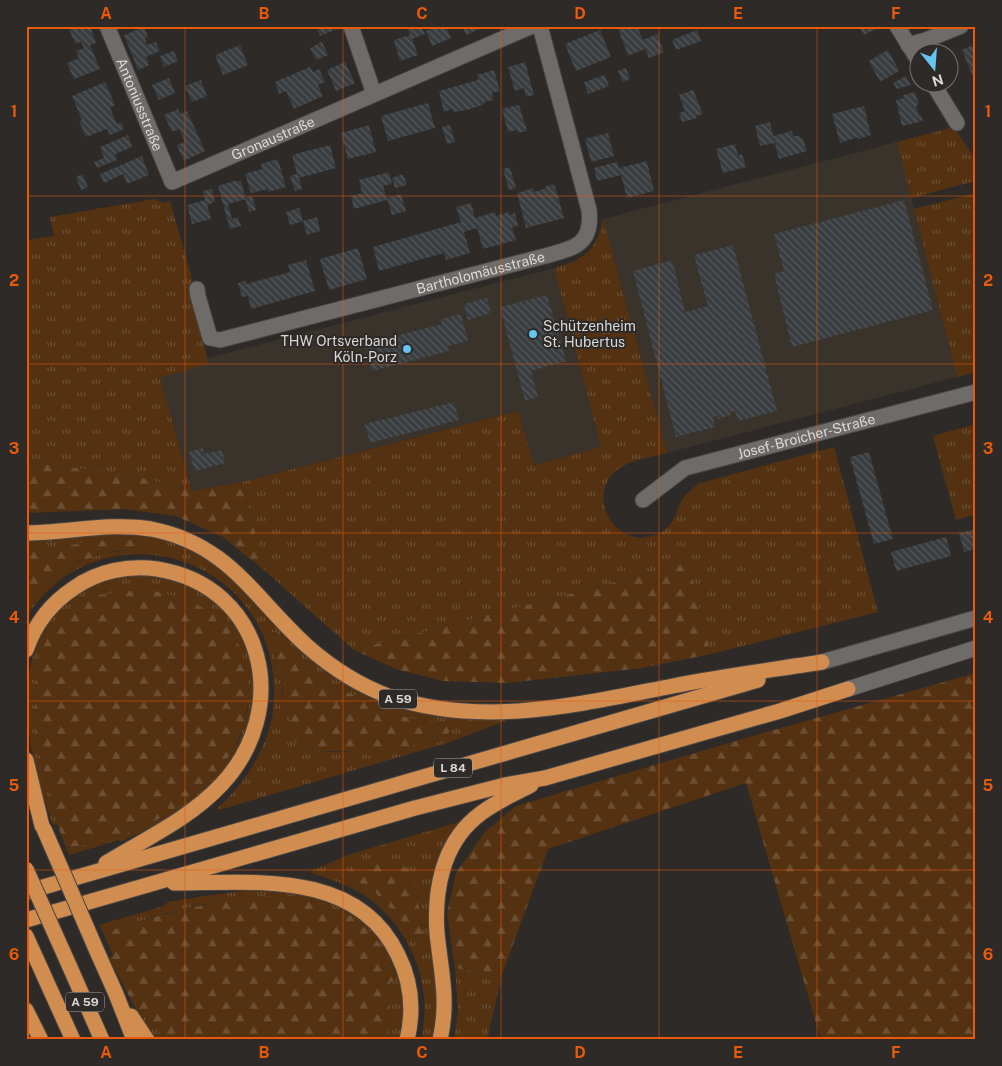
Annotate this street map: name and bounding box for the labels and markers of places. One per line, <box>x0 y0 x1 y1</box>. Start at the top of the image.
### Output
place label: Schützenheim St. Hubertus <box>543 318 636 350</box>
marker: Schützenheim St. Hubertus <box>527 328 539 340</box>
place label: THW Ortsverband Köln-Porz <box>281 333 397 365</box>
marker: THW Ortsverband Köln-Porz <box>401 343 413 355</box>

